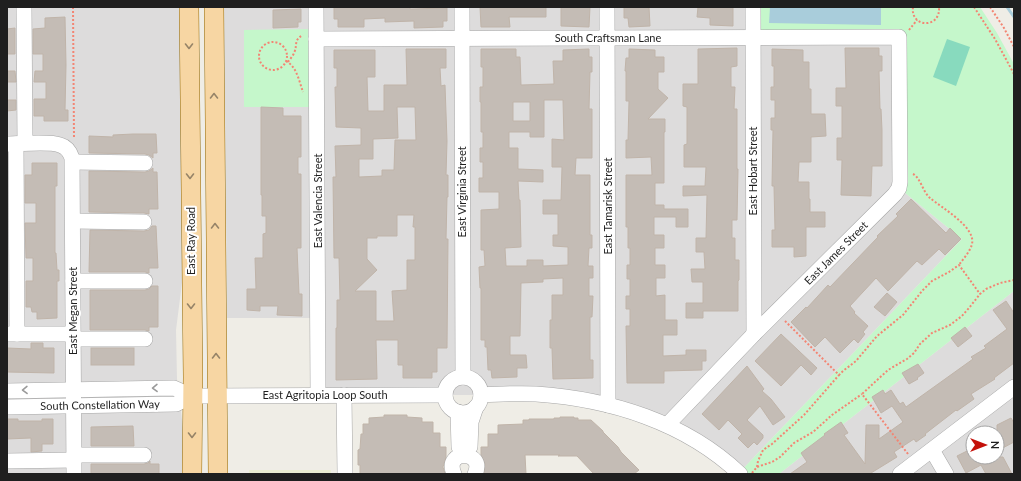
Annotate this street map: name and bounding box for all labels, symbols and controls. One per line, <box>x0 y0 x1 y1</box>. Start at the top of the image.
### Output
street label: South Craftsman Lane <box>555 31 662 44</box>
one-way arrow <box>185 43 193 49</box>
one-way arrow <box>210 93 218 99</box>
street label: East Hobart Street <box>746 126 759 216</box>
street label: East Virginia Street <box>455 146 468 238</box>
street label: East Valencia Street <box>311 154 324 248</box>
street label: East Tamarisk Street <box>601 157 614 254</box>
one-way arrow <box>186 173 194 179</box>
street label: East Ray Road <box>184 207 197 275</box>
street label: East James Street <box>801 218 870 287</box>
one-way arrow <box>211 223 219 229</box>
street label: East Megan Street <box>66 267 79 355</box>
one-way arrow <box>187 303 195 309</box>
one-way arrow <box>212 353 221 359</box>
one-way arrow <box>152 384 158 393</box>
one-way arrow <box>22 386 28 394</box>
street label: East Agritopia Loop South <box>262 388 388 401</box>
street label: South Constellation Way <box>40 397 160 412</box>
north arrow <box>965 425 1005 465</box>
one-way arrow <box>188 432 196 438</box>
text: N <box>989 441 1002 449</box>

